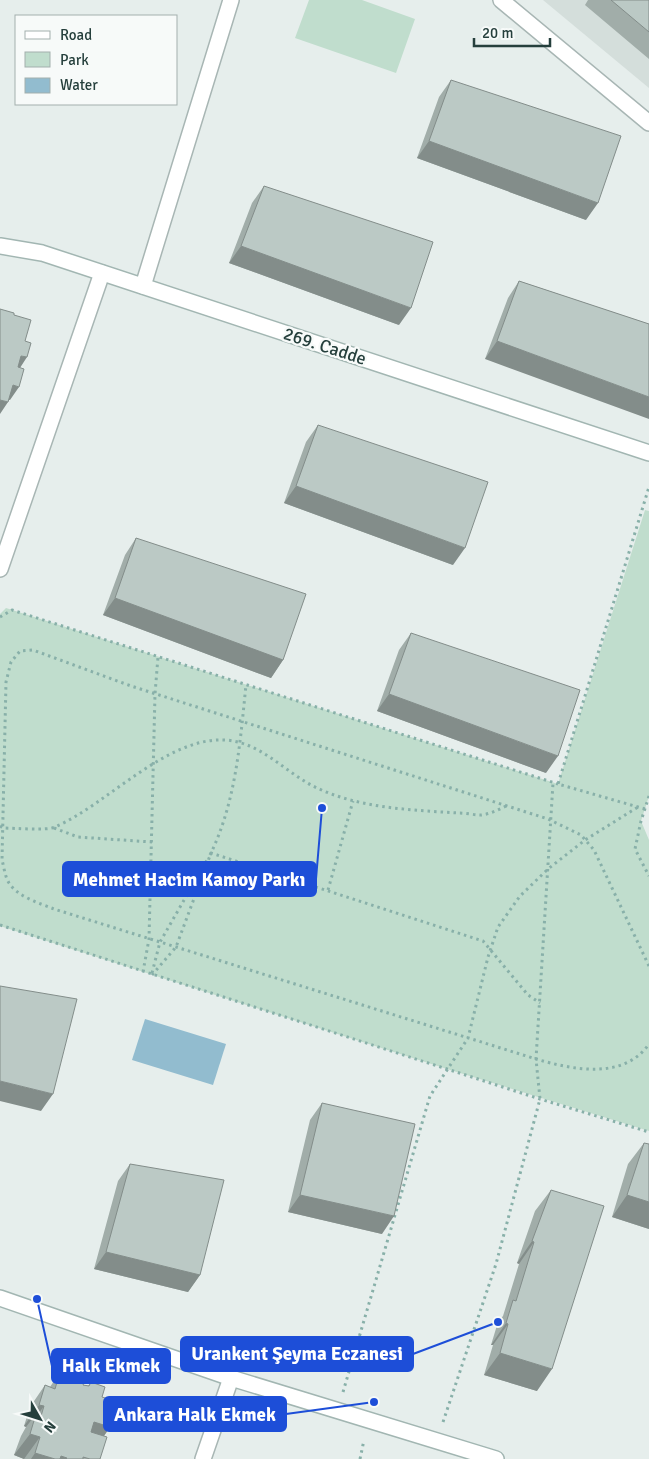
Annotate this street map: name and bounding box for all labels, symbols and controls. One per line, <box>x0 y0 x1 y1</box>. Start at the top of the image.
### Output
legend <box>15 15 178 105</box>
scale bar <box>474 15 550 47</box>
text: 20 m <box>482 24 513 42</box>
text: Road <box>60 26 92 44</box>
text: Park <box>60 51 89 69</box>
text: Water <box>60 76 98 94</box>
street label: 269. Cadde <box>281 322 369 370</box>
callout: Mehmet Hacim Kamoy Parkı <box>63 862 316 896</box>
text: Mehmet Hacim Kamoy Parkı <box>73 868 305 892</box>
callout: Urankent Şeyma Eczanesi <box>181 1337 413 1371</box>
text: Urankent Şeyma Eczanesi <box>191 1342 403 1366</box>
callout: Halk Ekmek <box>52 1349 170 1383</box>
text: Halk Ekmek <box>62 1354 160 1378</box>
north arrow <box>15 1394 65 1444</box>
callout: Ankara Halk Ekmek <box>104 1397 286 1431</box>
text: Ankara Halk Ekmek <box>114 1403 276 1427</box>
text: N <box>40 1418 59 1436</box>

